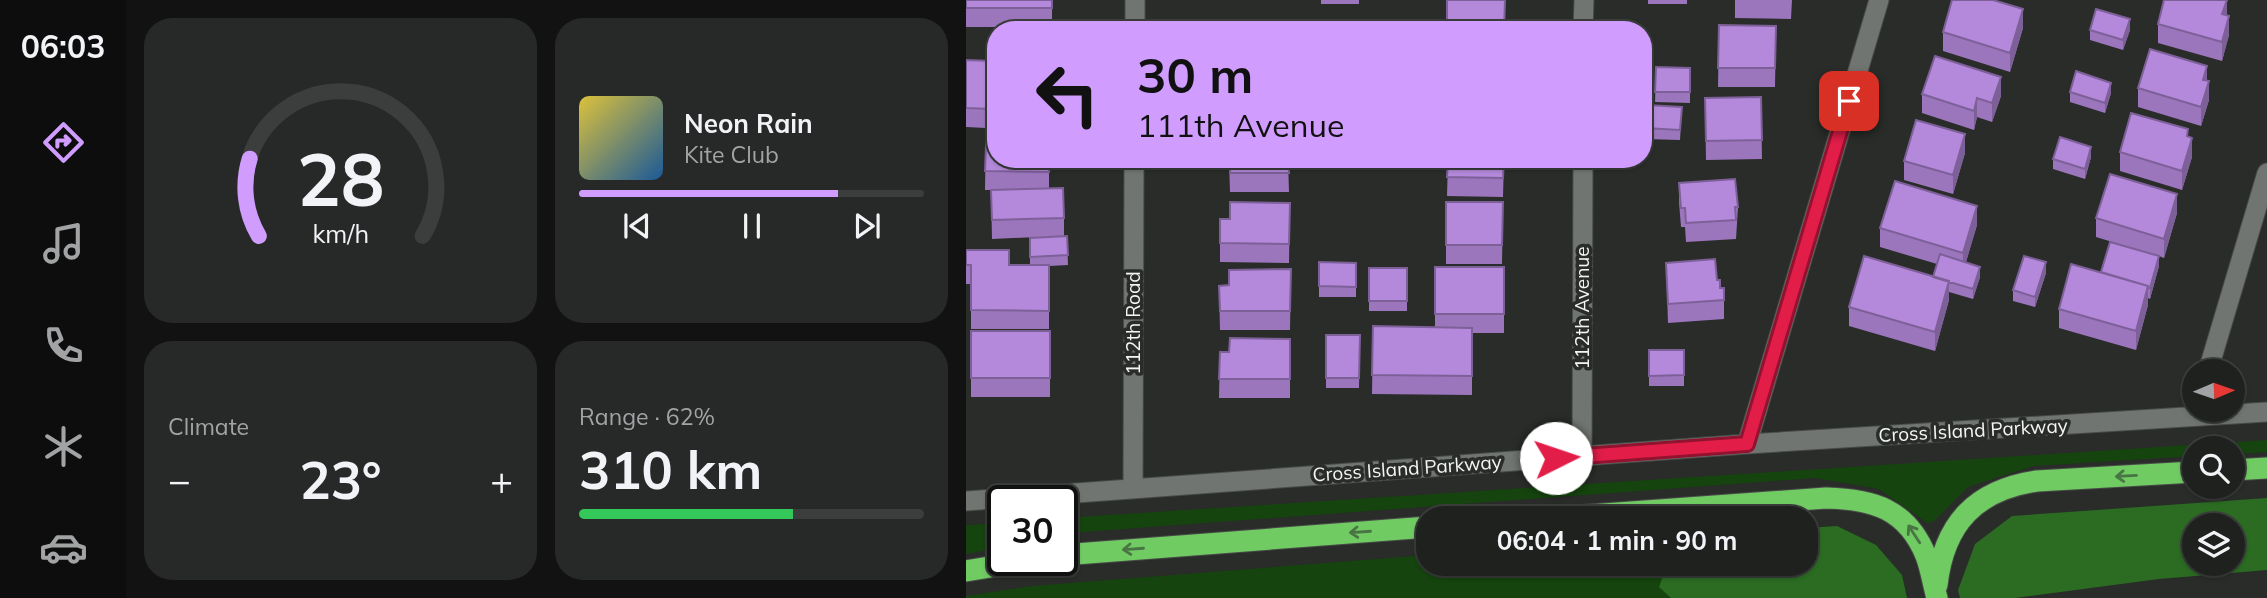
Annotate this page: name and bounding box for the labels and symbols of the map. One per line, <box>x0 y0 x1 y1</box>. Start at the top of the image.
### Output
pin <box>1819 71 1879 131</box>
street label: 112th Avenue <box>1570 246 1594 370</box>
street label: 112th Road <box>1121 271 1145 375</box>
north arrow <box>2182 359 2245 422</box>
street label: Cross Island Parkway <box>1878 413 2068 447</box>
position arrow <box>1519 421 1593 495</box>
street label: Cross Island Parkway <box>1312 449 1502 487</box>
one-way arrow <box>2115 469 2138 482</box>
speed limit sign: 30 <box>987 485 1078 576</box>
one-way arrow <box>1907 525 1921 545</box>
one-way arrow <box>1349 526 1372 539</box>
one-way arrow <box>1122 542 1145 555</box>

